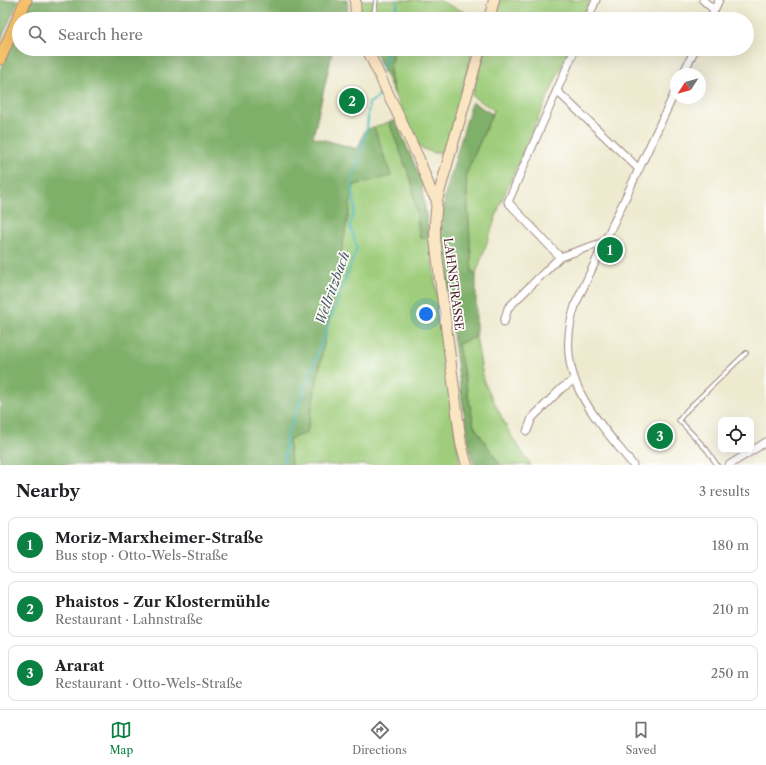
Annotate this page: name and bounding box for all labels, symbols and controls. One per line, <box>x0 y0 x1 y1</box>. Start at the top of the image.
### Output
search box <box>12 12 754 56</box>
icon: search <box>26 23 48 45</box>
text: Search here <box>58 25 143 44</box>
north arrow <box>670 68 706 104</box>
pin: 2 <box>339 86 365 116</box>
pin: 1 <box>597 235 623 265</box>
street label: LAHNSTRASSE <box>441 237 467 331</box>
water label: Wellritzbach <box>311 249 353 327</box>
your location <box>416 304 436 324</box>
map controls <box>718 417 754 453</box>
button: locate <box>718 417 754 453</box>
pin: 3 <box>647 421 673 451</box>
text: Nearby <box>16 481 80 501</box>
text: 3 results <box>699 483 750 499</box>
text: Moriz-Marxheimer-Straße <box>55 528 263 547</box>
text: 1 <box>27 537 33 553</box>
text: 180 m <box>712 537 749 553</box>
text: Bus stop · Otto-Wels-Straße <box>55 547 228 563</box>
text: Phaistos - Zur Klostermühle <box>55 592 270 611</box>
text: 2 <box>26 601 34 617</box>
text: 210 m <box>712 601 749 617</box>
text: Restaurant · Lahnstraße <box>55 611 203 627</box>
text: Ararat <box>55 656 104 675</box>
text: 3 <box>26 665 34 681</box>
text: 250 m <box>711 665 749 681</box>
text: Restaurant · Otto-Wels-Straße <box>55 675 242 691</box>
tab: Map <box>110 719 133 757</box>
tab: Directions <box>352 719 407 757</box>
tab: Saved <box>626 719 656 757</box>

